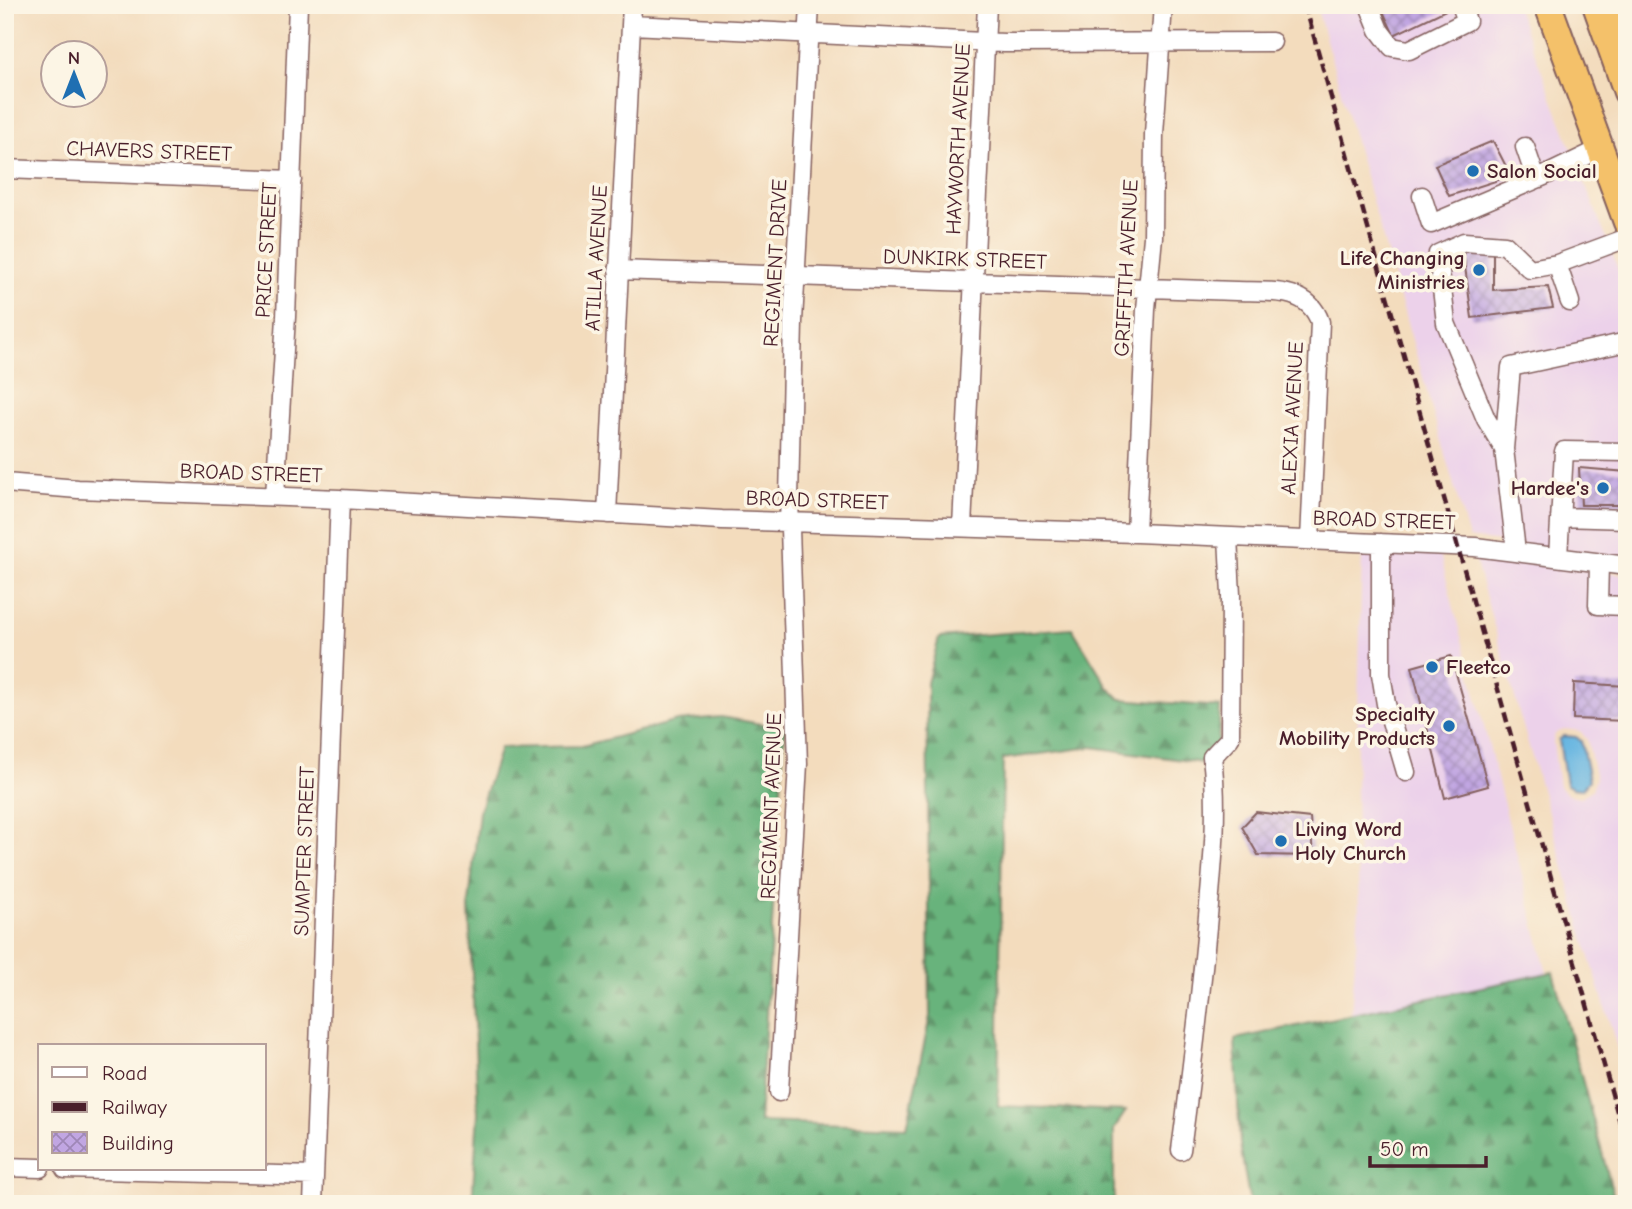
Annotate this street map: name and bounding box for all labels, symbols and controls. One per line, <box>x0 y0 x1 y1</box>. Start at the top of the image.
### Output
north arrow <box>38 38 108 108</box>
street label: HAYWORTH AVENUE <box>941 43 975 235</box>
text: N <box>68 47 80 69</box>
street label: CHAVERS STREET <box>66 136 232 166</box>
place label: Salon Social <box>1487 159 1597 183</box>
marker: Salon Social <box>1465 163 1481 179</box>
street label: REGIMENT DRIVE <box>759 178 791 348</box>
street label: GRIFFITH AVENUE <box>1109 179 1143 357</box>
street label: PRICE STREET <box>250 182 282 318</box>
street label: ATILLA AVENUE <box>580 184 612 332</box>
street label: DUNKIRK STREET <box>883 244 1047 274</box>
place label: Life Changing Ministries <box>1340 246 1465 294</box>
marker: Life Changing Ministries <box>1471 262 1487 278</box>
street label: ALEXIA AVENUE <box>1276 341 1308 495</box>
street label: BROAD STREET <box>179 459 323 487</box>
place label: Hardee's <box>1511 476 1589 500</box>
marker: Hardee's <box>1595 480 1611 496</box>
street label: BROAD STREET <box>745 486 889 514</box>
street label: BROAD STREET <box>1312 506 1456 534</box>
place label: Fleetco <box>1446 655 1511 679</box>
marker: Fleetco <box>1424 659 1440 675</box>
place label: Specialty Mobility Products <box>1279 702 1435 750</box>
street label: REGIMENT AVENUE <box>756 712 786 900</box>
marker: Specialty Mobility Products <box>1441 718 1457 734</box>
street label: SUMPTER STREET <box>289 766 319 936</box>
place label: Living Word Holy Church <box>1295 817 1406 865</box>
marker: Living Word Holy Church <box>1273 833 1289 849</box>
legend <box>38 1044 266 1170</box>
text: Road <box>102 1061 147 1085</box>
text: Railway <box>102 1095 167 1119</box>
scale bar <box>1370 1125 1485 1169</box>
text: Building <box>102 1131 174 1155</box>
text: 50 m <box>1380 1137 1429 1161</box>

